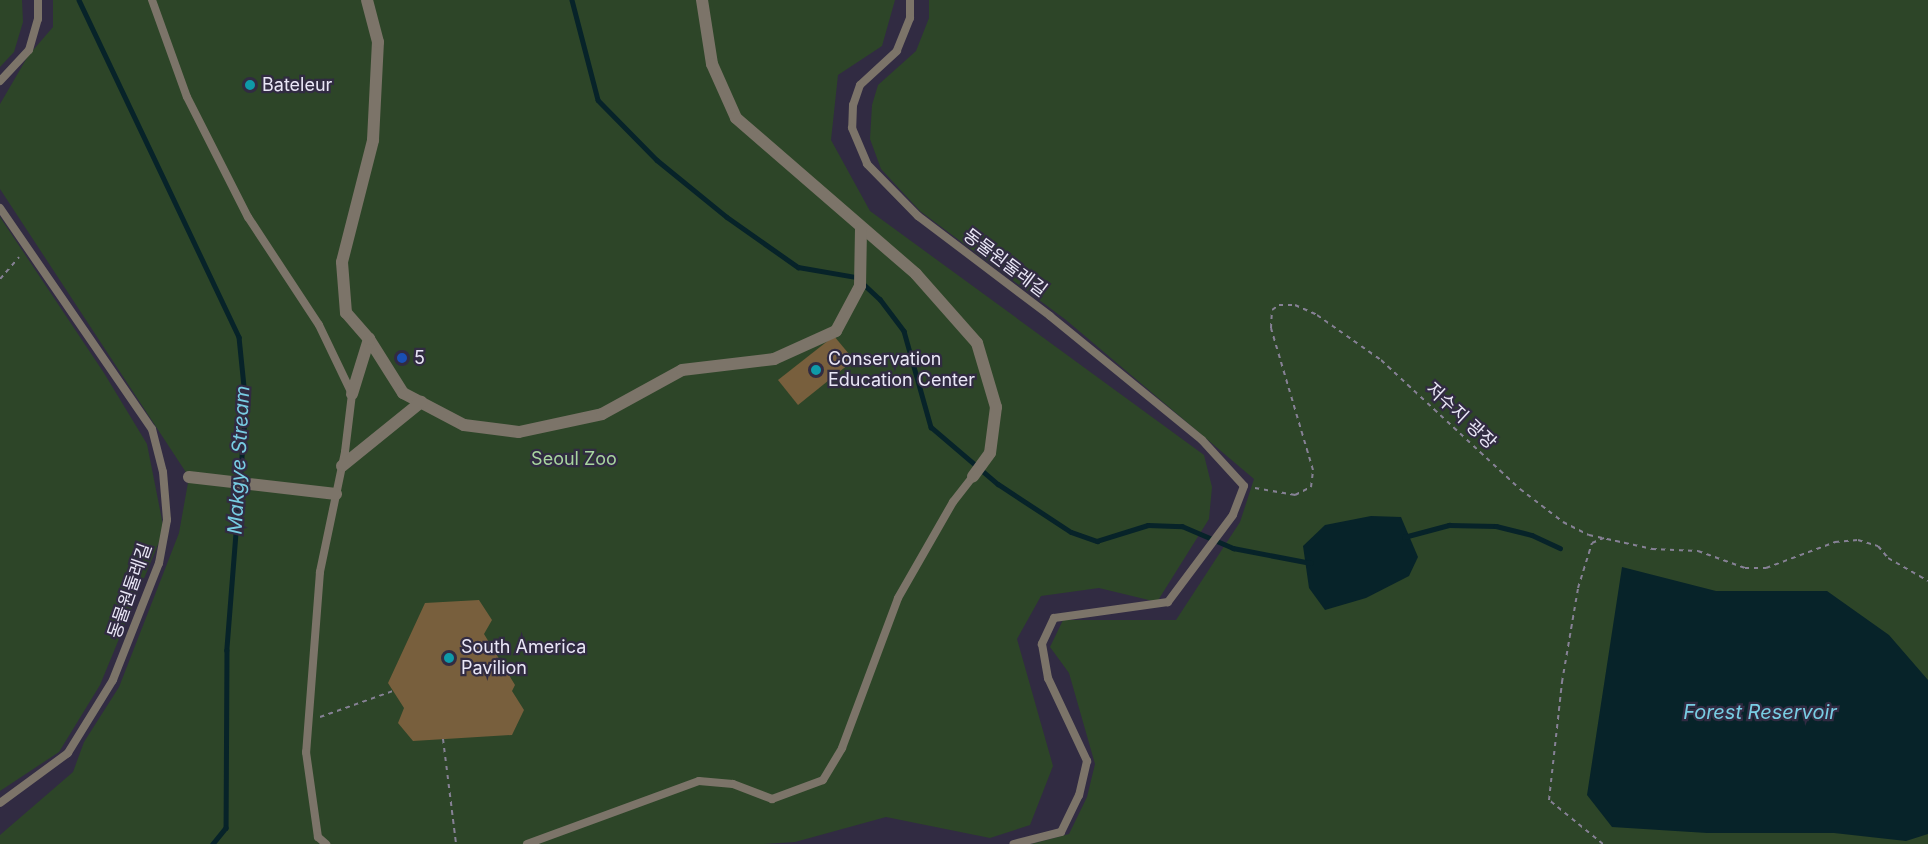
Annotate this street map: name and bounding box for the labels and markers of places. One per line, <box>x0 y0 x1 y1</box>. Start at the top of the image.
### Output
place label: Bateleur <box>262 74 332 96</box>
marker: Bateleur <box>243 78 257 92</box>
place label: 5 <box>414 347 425 369</box>
place label: Conservation Education Center <box>828 349 975 392</box>
marker: 5 <box>395 351 409 365</box>
marker: Conservation Education Center <box>809 363 823 377</box>
place label: South America Pavilion <box>461 637 586 680</box>
marker: South America Pavilion <box>442 651 456 665</box>

